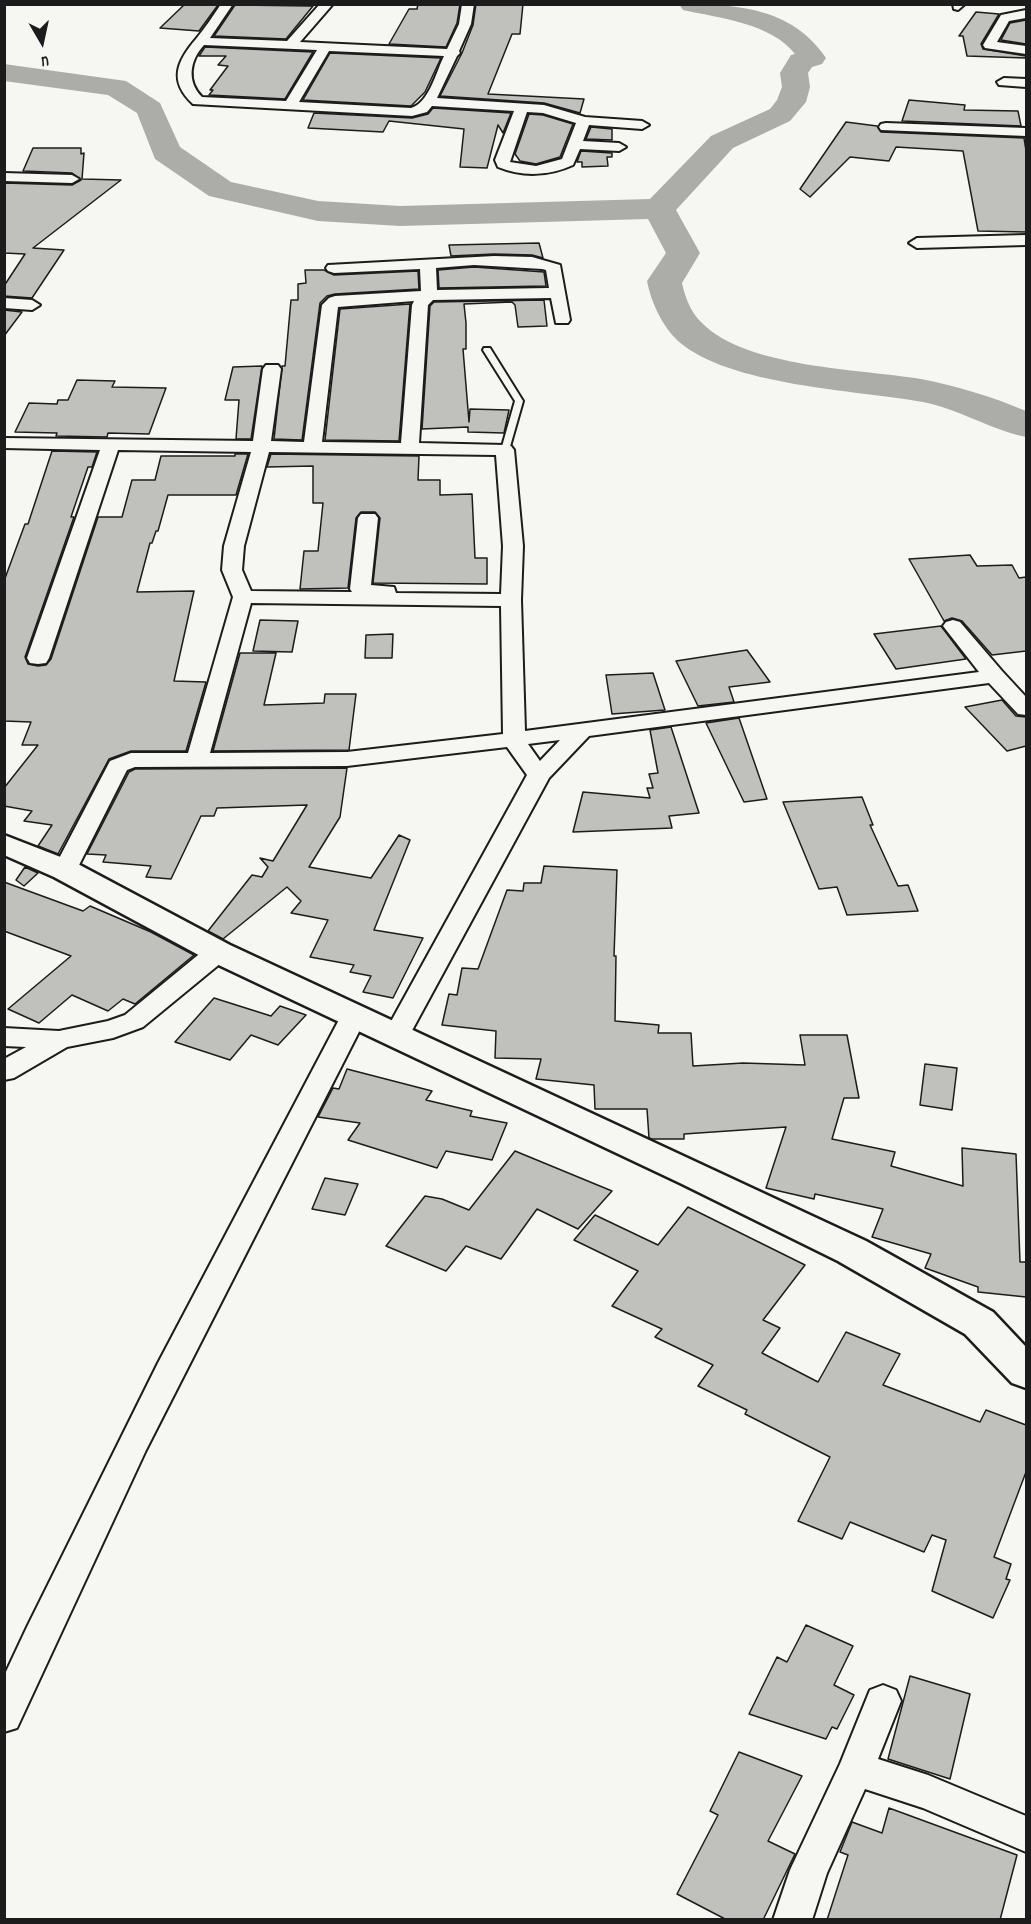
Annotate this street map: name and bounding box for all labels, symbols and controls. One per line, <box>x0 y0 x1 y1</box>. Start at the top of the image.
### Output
north arrow <box>12 12 72 72</box>
text: U <box>39 48 51 72</box>

